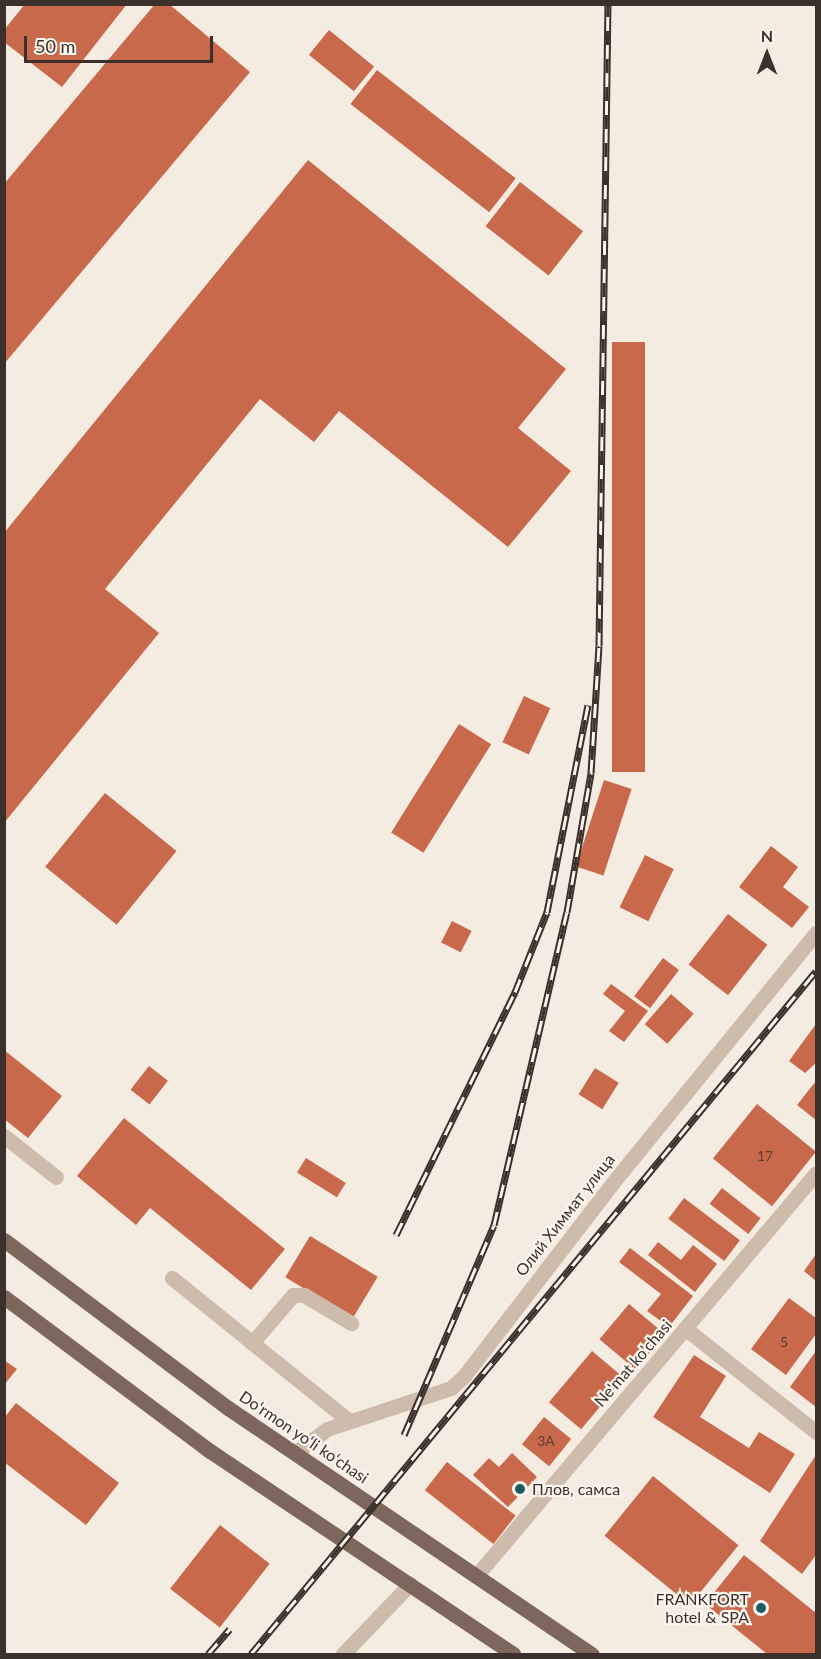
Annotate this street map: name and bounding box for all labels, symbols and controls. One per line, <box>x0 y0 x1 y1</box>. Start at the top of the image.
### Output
scale bar <box>27 24 216 62</box>
north arrow <box>737 24 797 84</box>
text: N <box>761 26 773 45</box>
text: 50 m <box>35 35 75 57</box>
house number: 17 <box>757 1148 773 1164</box>
street label: Олий Химмат улица <box>511 1150 619 1280</box>
street label: Ne'mat ko'chasi <box>590 1316 676 1410</box>
house number: 5 <box>780 1334 788 1350</box>
street label: Do‘rmon yo‘li ko‘chasi <box>236 1387 372 1487</box>
house number: 3A <box>537 1433 555 1449</box>
place label: Плов, самса <box>532 1479 620 1499</box>
marker: Плов, самса <box>513 1482 527 1496</box>
place label: FRANKFORT hotel & SPA <box>655 1589 749 1627</box>
marker: FRANKFORT hotel & SPA <box>754 1601 768 1615</box>

